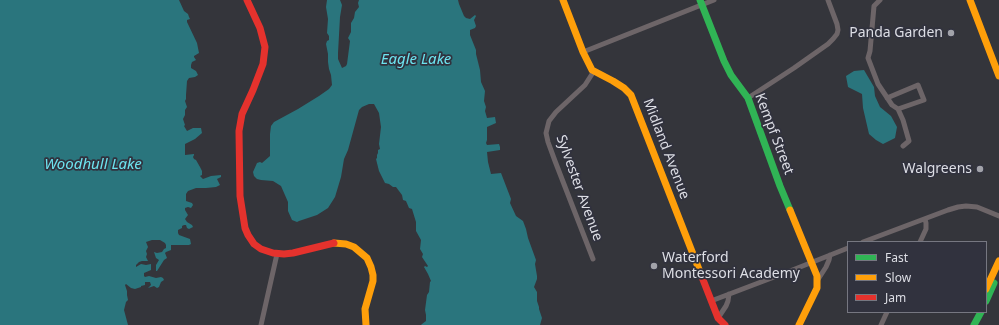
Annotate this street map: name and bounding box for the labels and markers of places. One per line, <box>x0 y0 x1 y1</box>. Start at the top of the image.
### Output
place label: Panda Garden <box>849 25 943 41</box>
marker: Panda Garden <box>946 28 956 38</box>
place label: Walgreens <box>903 161 972 177</box>
marker: Walgreens <box>975 164 985 174</box>
place label: Waterford Montessori Academy <box>662 250 800 282</box>
marker: Waterford Montessori Academy <box>649 261 659 271</box>

